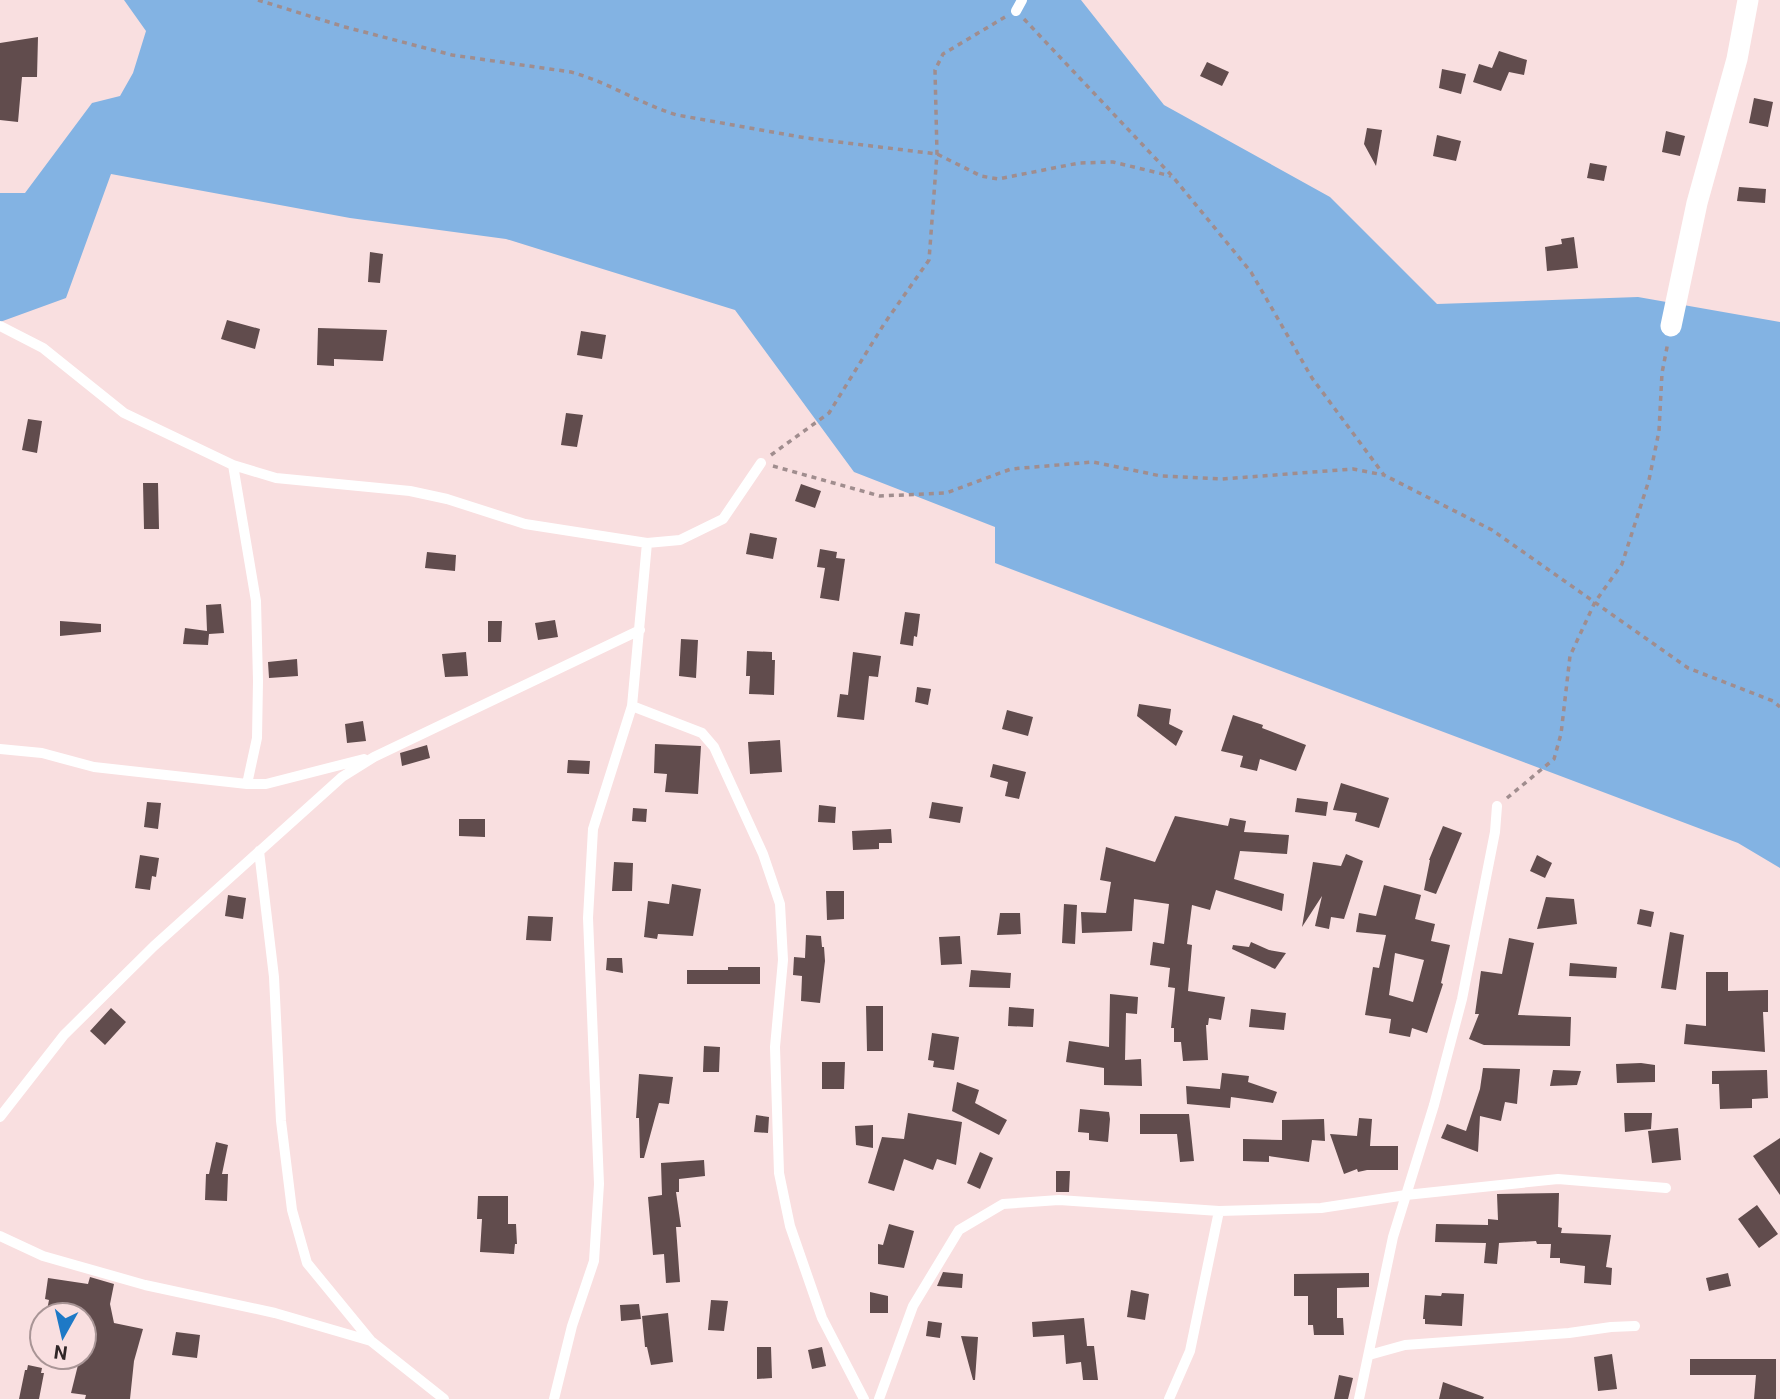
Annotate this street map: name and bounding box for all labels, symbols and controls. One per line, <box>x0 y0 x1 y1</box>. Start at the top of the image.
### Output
north arrow <box>28 1301 98 1371</box>
text: N <box>52 1340 69 1365</box>

